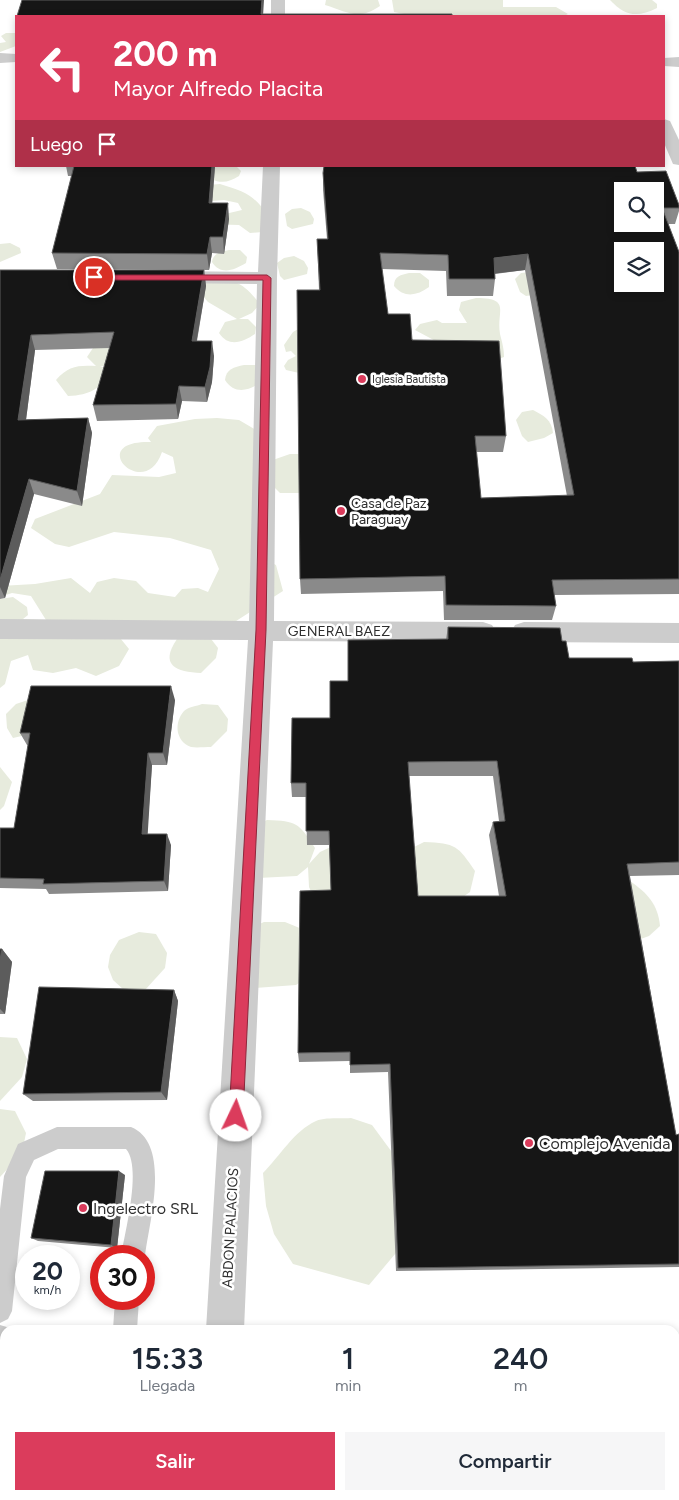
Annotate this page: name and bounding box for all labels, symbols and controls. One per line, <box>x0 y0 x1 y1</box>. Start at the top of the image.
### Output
text: 200 m <box>113 33 217 75</box>
icon: left <box>30 35 95 100</box>
text: Mayor Alfredo Placita <box>113 75 323 102</box>
icon: arrive <box>93 130 121 158</box>
text: Luego <box>30 133 83 156</box>
map controls <box>614 182 664 292</box>
button: search <box>614 182 664 232</box>
button: layers <box>614 242 664 292</box>
pin <box>73 256 115 298</box>
icon: arrive <box>80 263 108 291</box>
marker: Iglesia Bautista <box>356 373 368 385</box>
place label: Iglesia Bautista <box>372 373 446 386</box>
place label: Casa de Paz Paraguay <box>351 495 427 528</box>
marker: Casa de Paz Paraguay <box>335 505 347 517</box>
street label: GENERAL BAEZ <box>288 623 390 640</box>
position arrow <box>209 1089 261 1141</box>
place label: Complejo Avenida <box>539 1134 670 1153</box>
marker: Complejo Avenida <box>523 1137 535 1149</box>
street label: ABDON PALACIOS <box>219 1168 242 1288</box>
place label: Ingelectro SRL <box>93 1199 199 1218</box>
marker: Ingelectro SRL <box>77 1202 89 1214</box>
speed limit sign: 30 <box>90 1245 155 1310</box>
text: 20 <box>32 1256 63 1286</box>
text: km/h <box>34 1283 61 1297</box>
text: 15:33 <box>132 1340 203 1377</box>
text: 1 <box>342 1340 354 1377</box>
text: 240 <box>493 1340 548 1377</box>
text: Llegada <box>140 1376 195 1395</box>
text: min <box>335 1376 361 1395</box>
text: m <box>514 1376 527 1395</box>
button: Salir <box>15 1432 335 1490</box>
button: Compartir <box>345 1432 665 1490</box>

